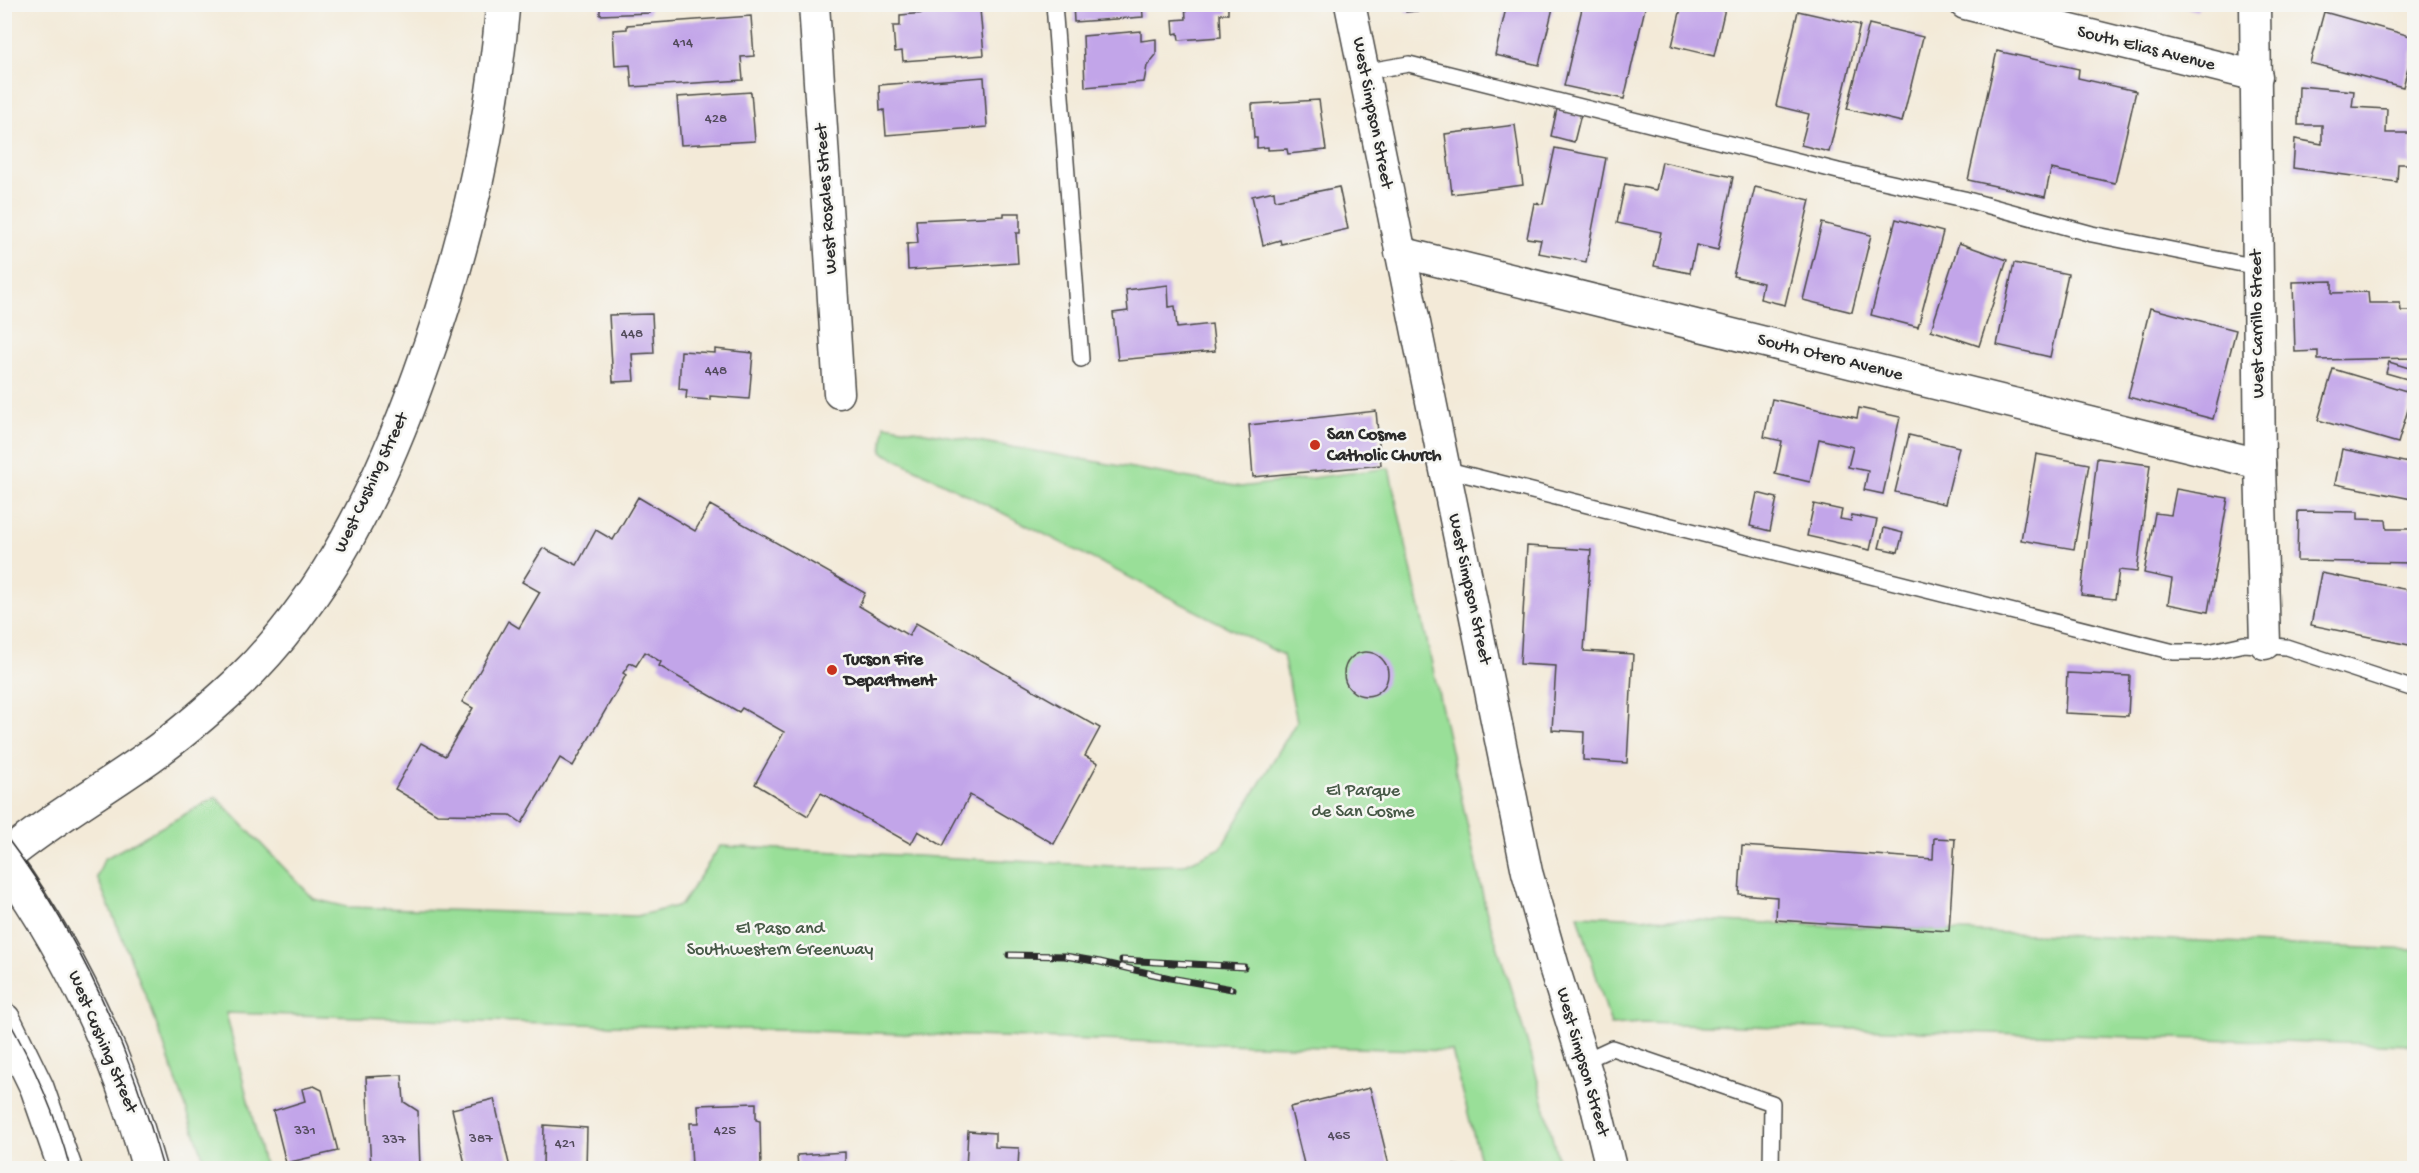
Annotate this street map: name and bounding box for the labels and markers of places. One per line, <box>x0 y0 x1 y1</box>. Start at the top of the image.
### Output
place label: San Cosme Catholic Church <box>1326 425 1442 467</box>
marker: San Cosme Catholic Church <box>1308 438 1322 452</box>
place label: Tucson Fire Department <box>842 650 937 692</box>
marker: Tucson Fire Department <box>825 663 839 677</box>

